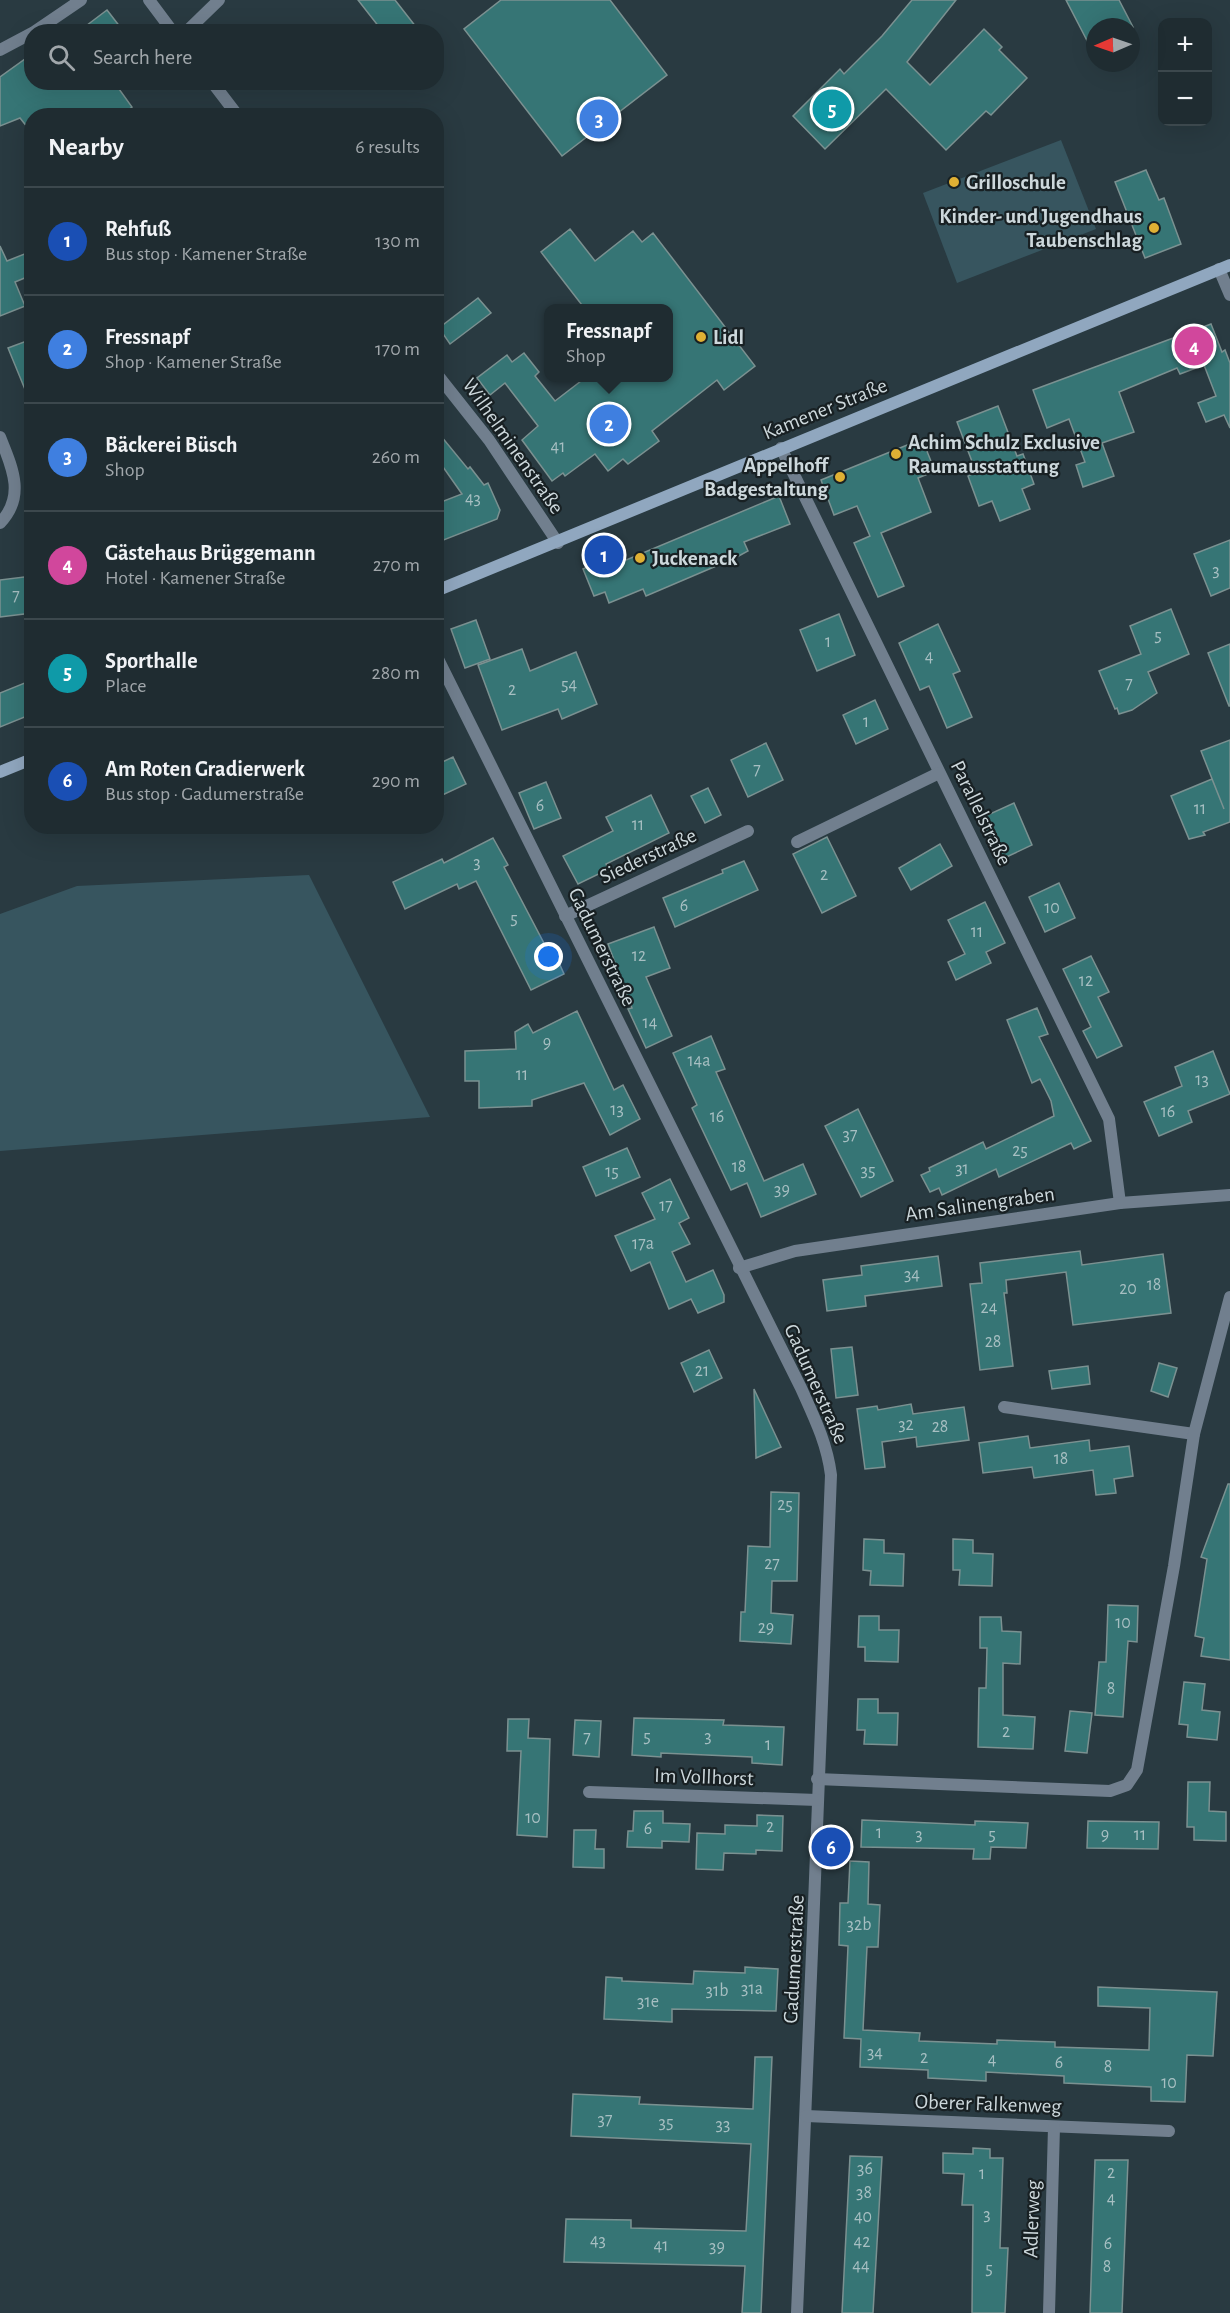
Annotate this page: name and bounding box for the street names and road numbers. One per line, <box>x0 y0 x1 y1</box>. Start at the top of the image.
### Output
street label: Wilhelminenstraße <box>458 374 568 518</box>
street label: Kamener Straße <box>760 374 890 444</box>
street label: Parallelstraße <box>947 757 1015 869</box>
street label: Siederstraße <box>596 824 700 888</box>
street label: Gadumerstraße <box>564 885 640 1009</box>
street label: Am Salinengraben <box>904 1183 1056 1225</box>
street label: Gadumerstraße <box>780 1321 852 1447</box>
street label: Im Vollhorst <box>654 1765 754 1789</box>
street label: Gadumerstraße <box>780 1894 808 2024</box>
street label: Oberer Falkenweg <box>914 2091 1062 2117</box>
street label: Adlerweg <box>1020 2179 1044 2258</box>

